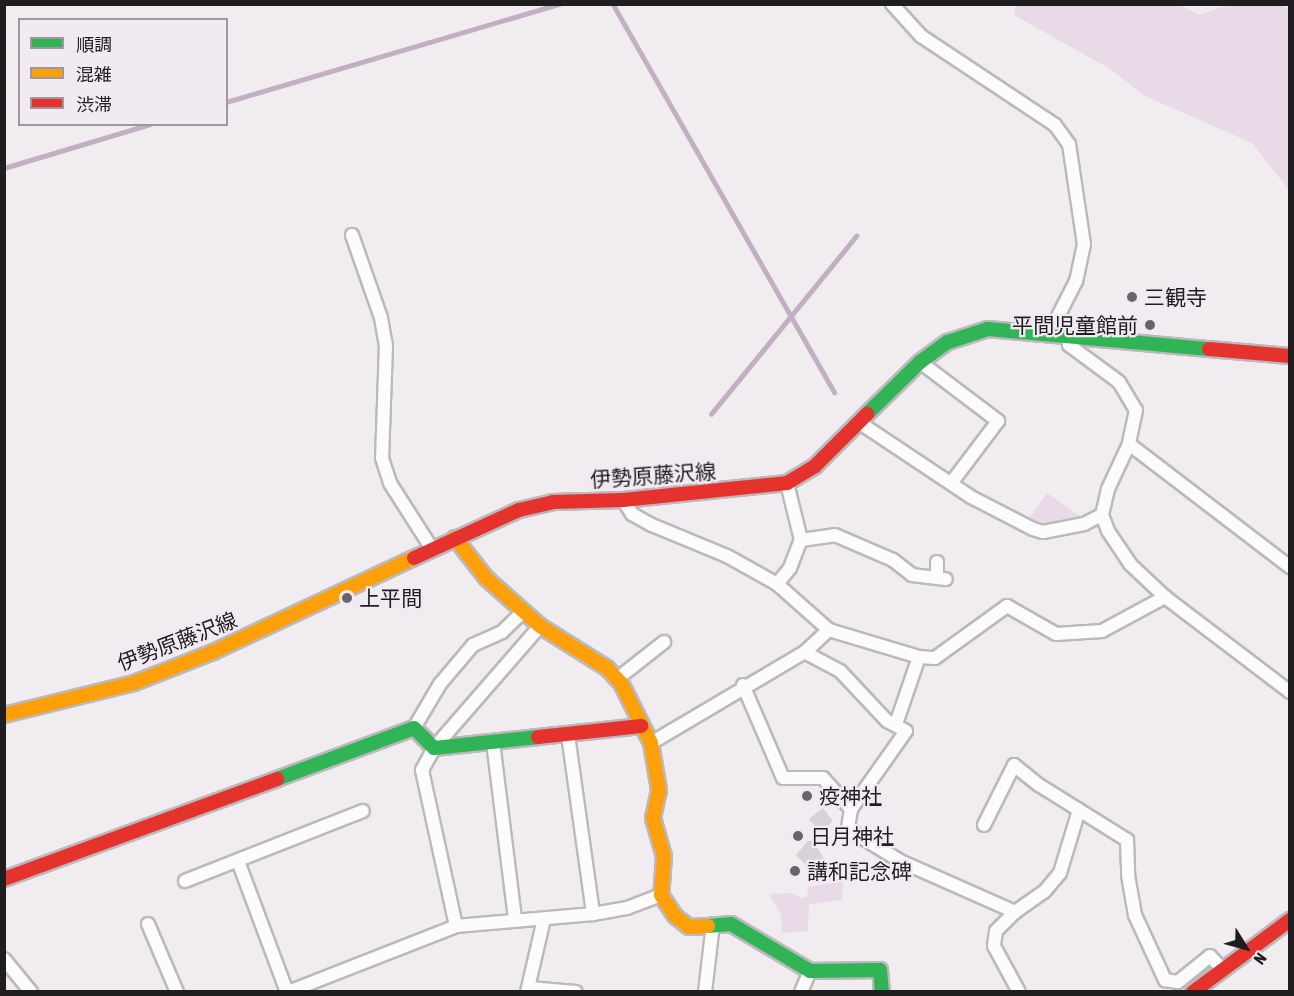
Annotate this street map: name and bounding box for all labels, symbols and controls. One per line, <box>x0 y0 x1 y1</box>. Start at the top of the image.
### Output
legend <box>18 18 228 126</box>
text: 順調 <box>76 34 112 55</box>
text: 混雑 <box>76 64 112 85</box>
text: 渋滞 <box>76 94 112 115</box>
place label: 三観寺 <box>1144 284 1207 310</box>
marker: 三観寺 <box>1125 290 1139 304</box>
place label: 平間児童館前 <box>1012 312 1138 338</box>
marker: 平間児童館前 <box>1143 318 1157 332</box>
street label: 伊勢原藤沢線 <box>589 458 717 492</box>
place label: 上平間 <box>359 585 422 611</box>
marker: 上平間 <box>340 591 354 605</box>
street label: 伊勢原藤沢線 <box>114 607 240 675</box>
place label: 疫神社 <box>819 783 882 809</box>
marker: 疫神社 <box>800 789 814 803</box>
place label: 日月神社 <box>810 823 894 849</box>
marker: 日月神社 <box>791 829 805 843</box>
place label: 講和記念碑 <box>807 858 912 884</box>
marker: 講和記念碑 <box>788 864 802 878</box>
north arrow <box>1216 918 1276 978</box>
text: N <box>1250 950 1270 968</box>

